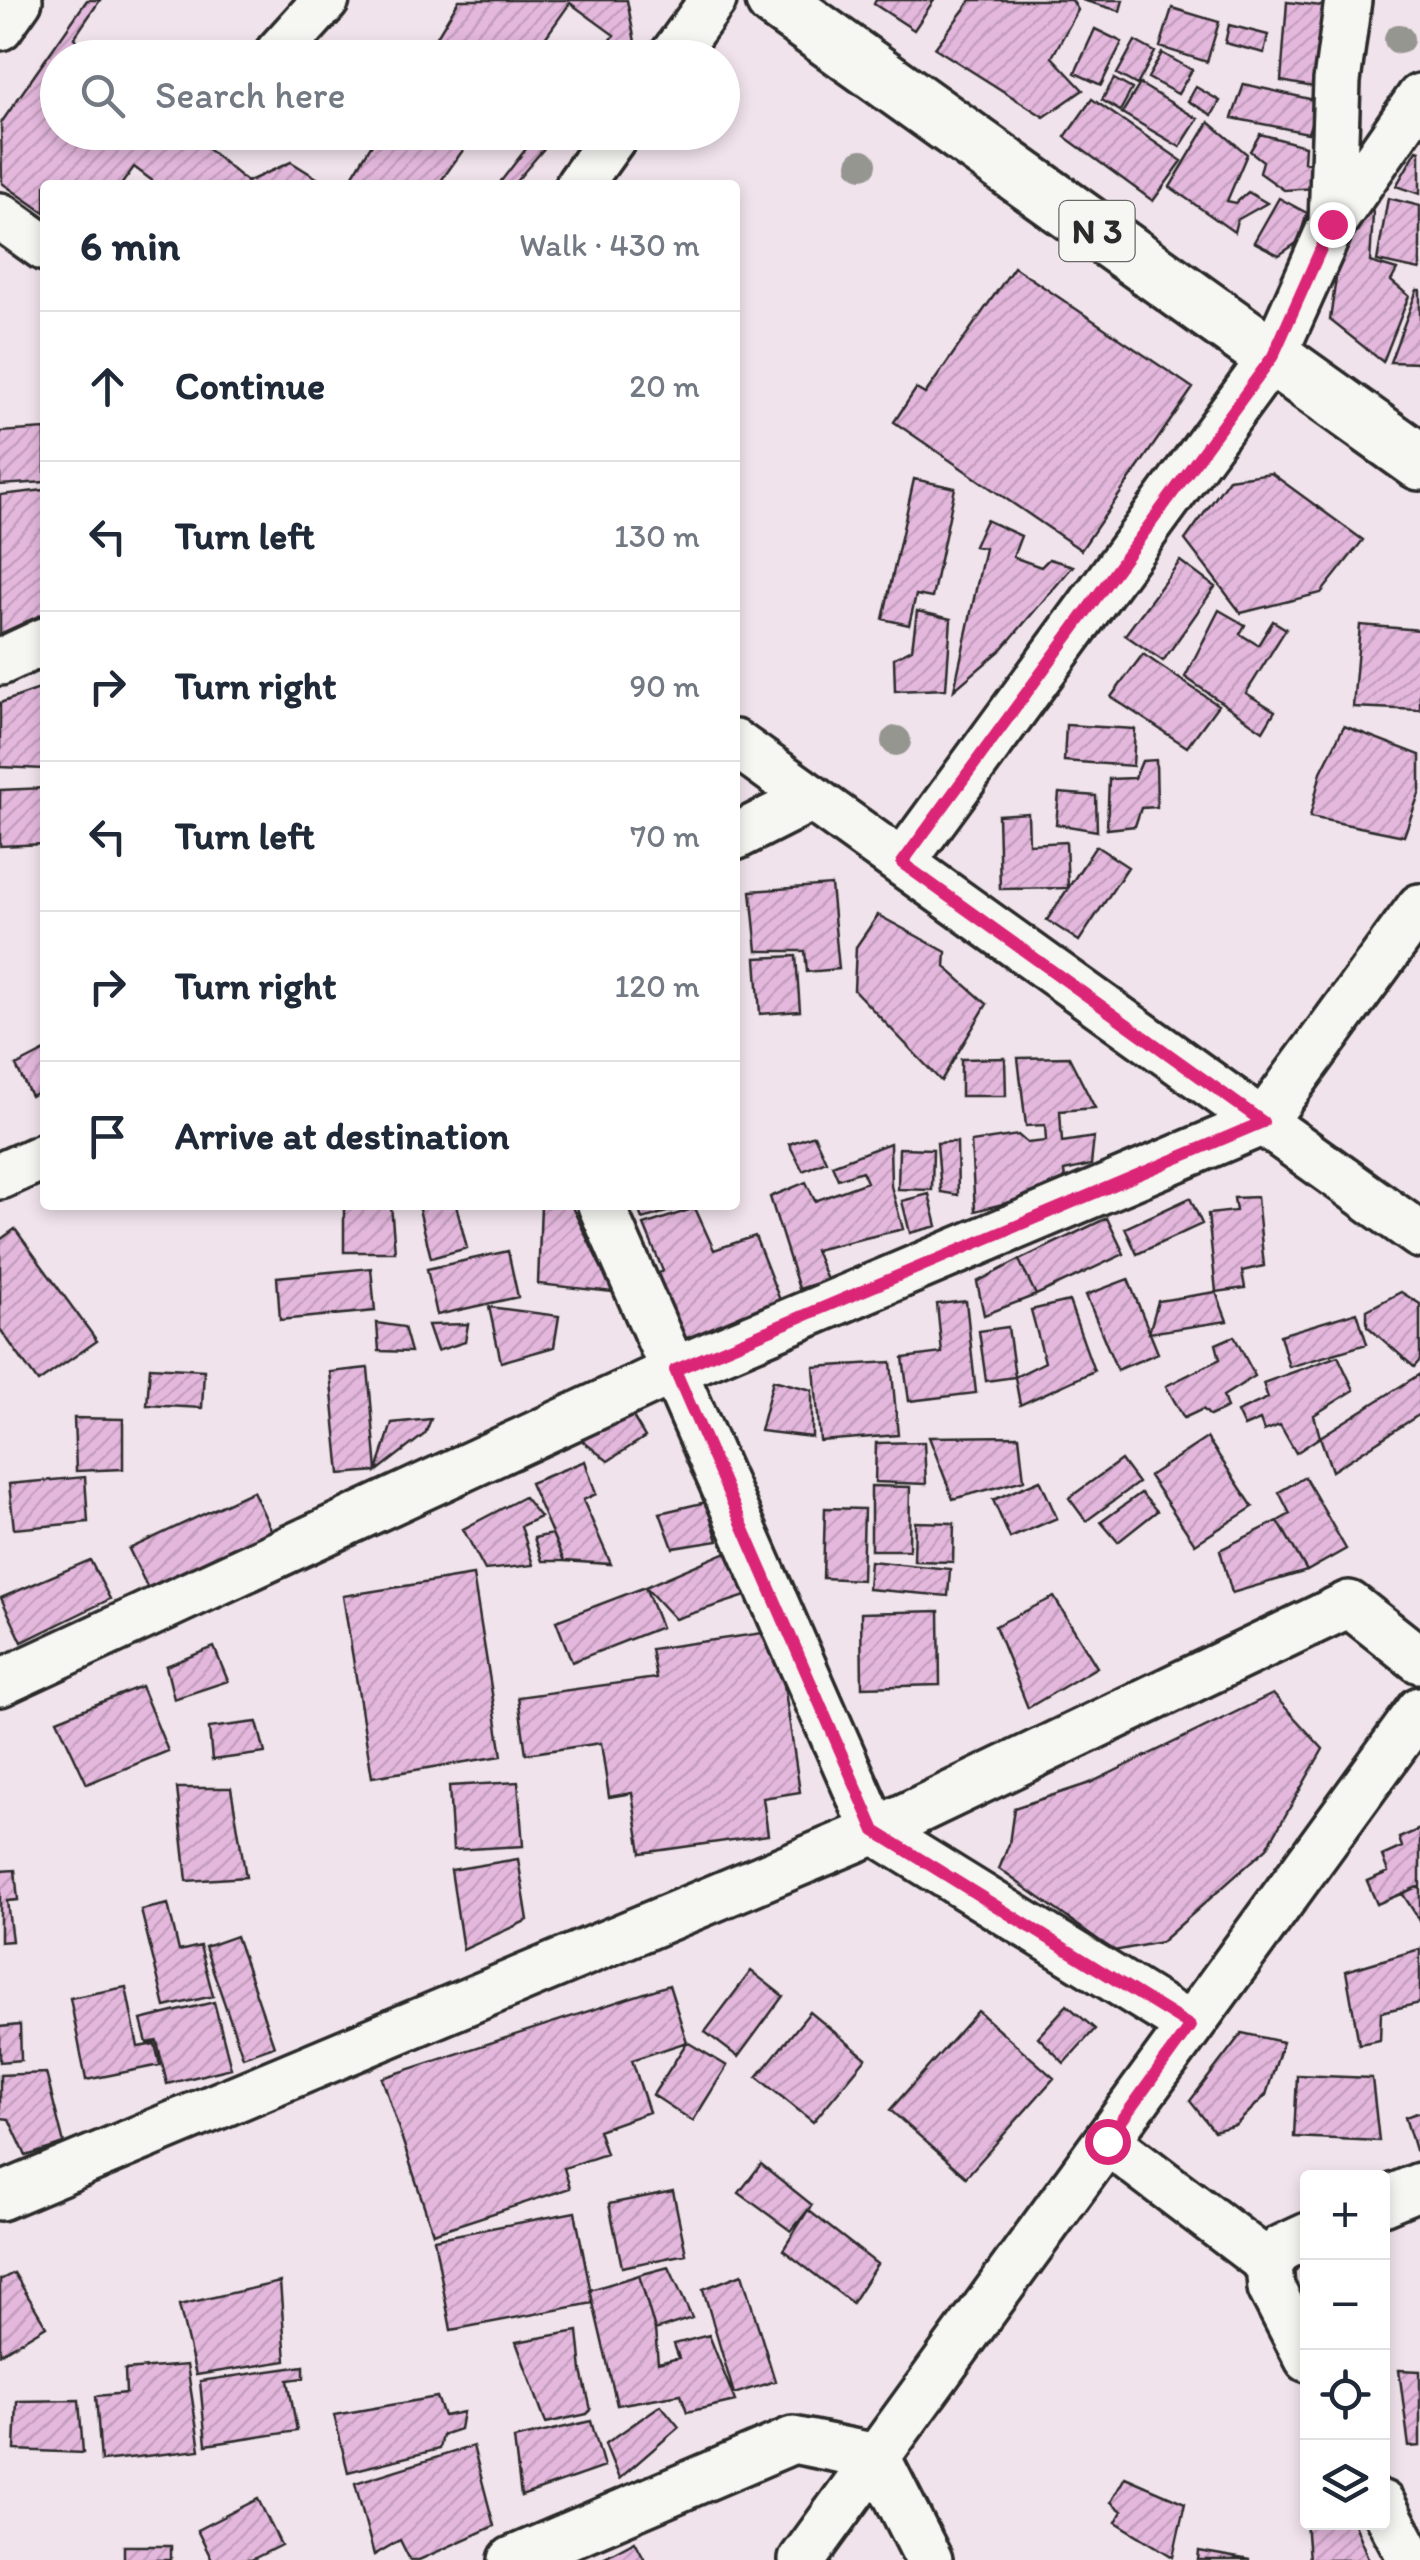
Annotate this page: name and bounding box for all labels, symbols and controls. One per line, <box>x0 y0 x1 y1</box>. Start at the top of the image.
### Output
search box <box>40 40 740 150</box>
icon: search <box>75 68 130 123</box>
text: Search here <box>155 72 346 118</box>
road number: N 3 <box>1060 201 1134 261</box>
route end <box>1310 202 1356 248</box>
text: 6 min <box>80 220 180 271</box>
text: Walk · 430 m <box>519 226 700 264</box>
icon: ahead <box>80 359 135 414</box>
text: Continue <box>175 363 325 409</box>
text: 20 m <box>629 367 700 405</box>
icon: left <box>80 509 135 564</box>
text: Turn left <box>175 513 315 559</box>
text: 130 m <box>614 517 700 555</box>
icon: right <box>80 659 135 714</box>
text: Turn right <box>175 663 337 709</box>
text: 90 m <box>629 667 700 705</box>
icon: left <box>80 809 135 864</box>
text: Turn left <box>175 813 315 859</box>
text: 70 m <box>630 817 700 855</box>
icon: right <box>80 959 135 1014</box>
text: Turn right <box>175 963 337 1009</box>
text: 120 m <box>614 967 700 1005</box>
icon: arrive <box>80 1109 135 1164</box>
text: Arrive at destination <box>175 1113 510 1159</box>
route start <box>1085 2119 1131 2165</box>
map controls <box>1300 2170 1390 2530</box>
button: + <box>1300 2170 1390 2260</box>
button: − <box>1300 2260 1390 2350</box>
button: locate <box>1300 2350 1390 2440</box>
button: layers <box>1300 2440 1390 2530</box>

